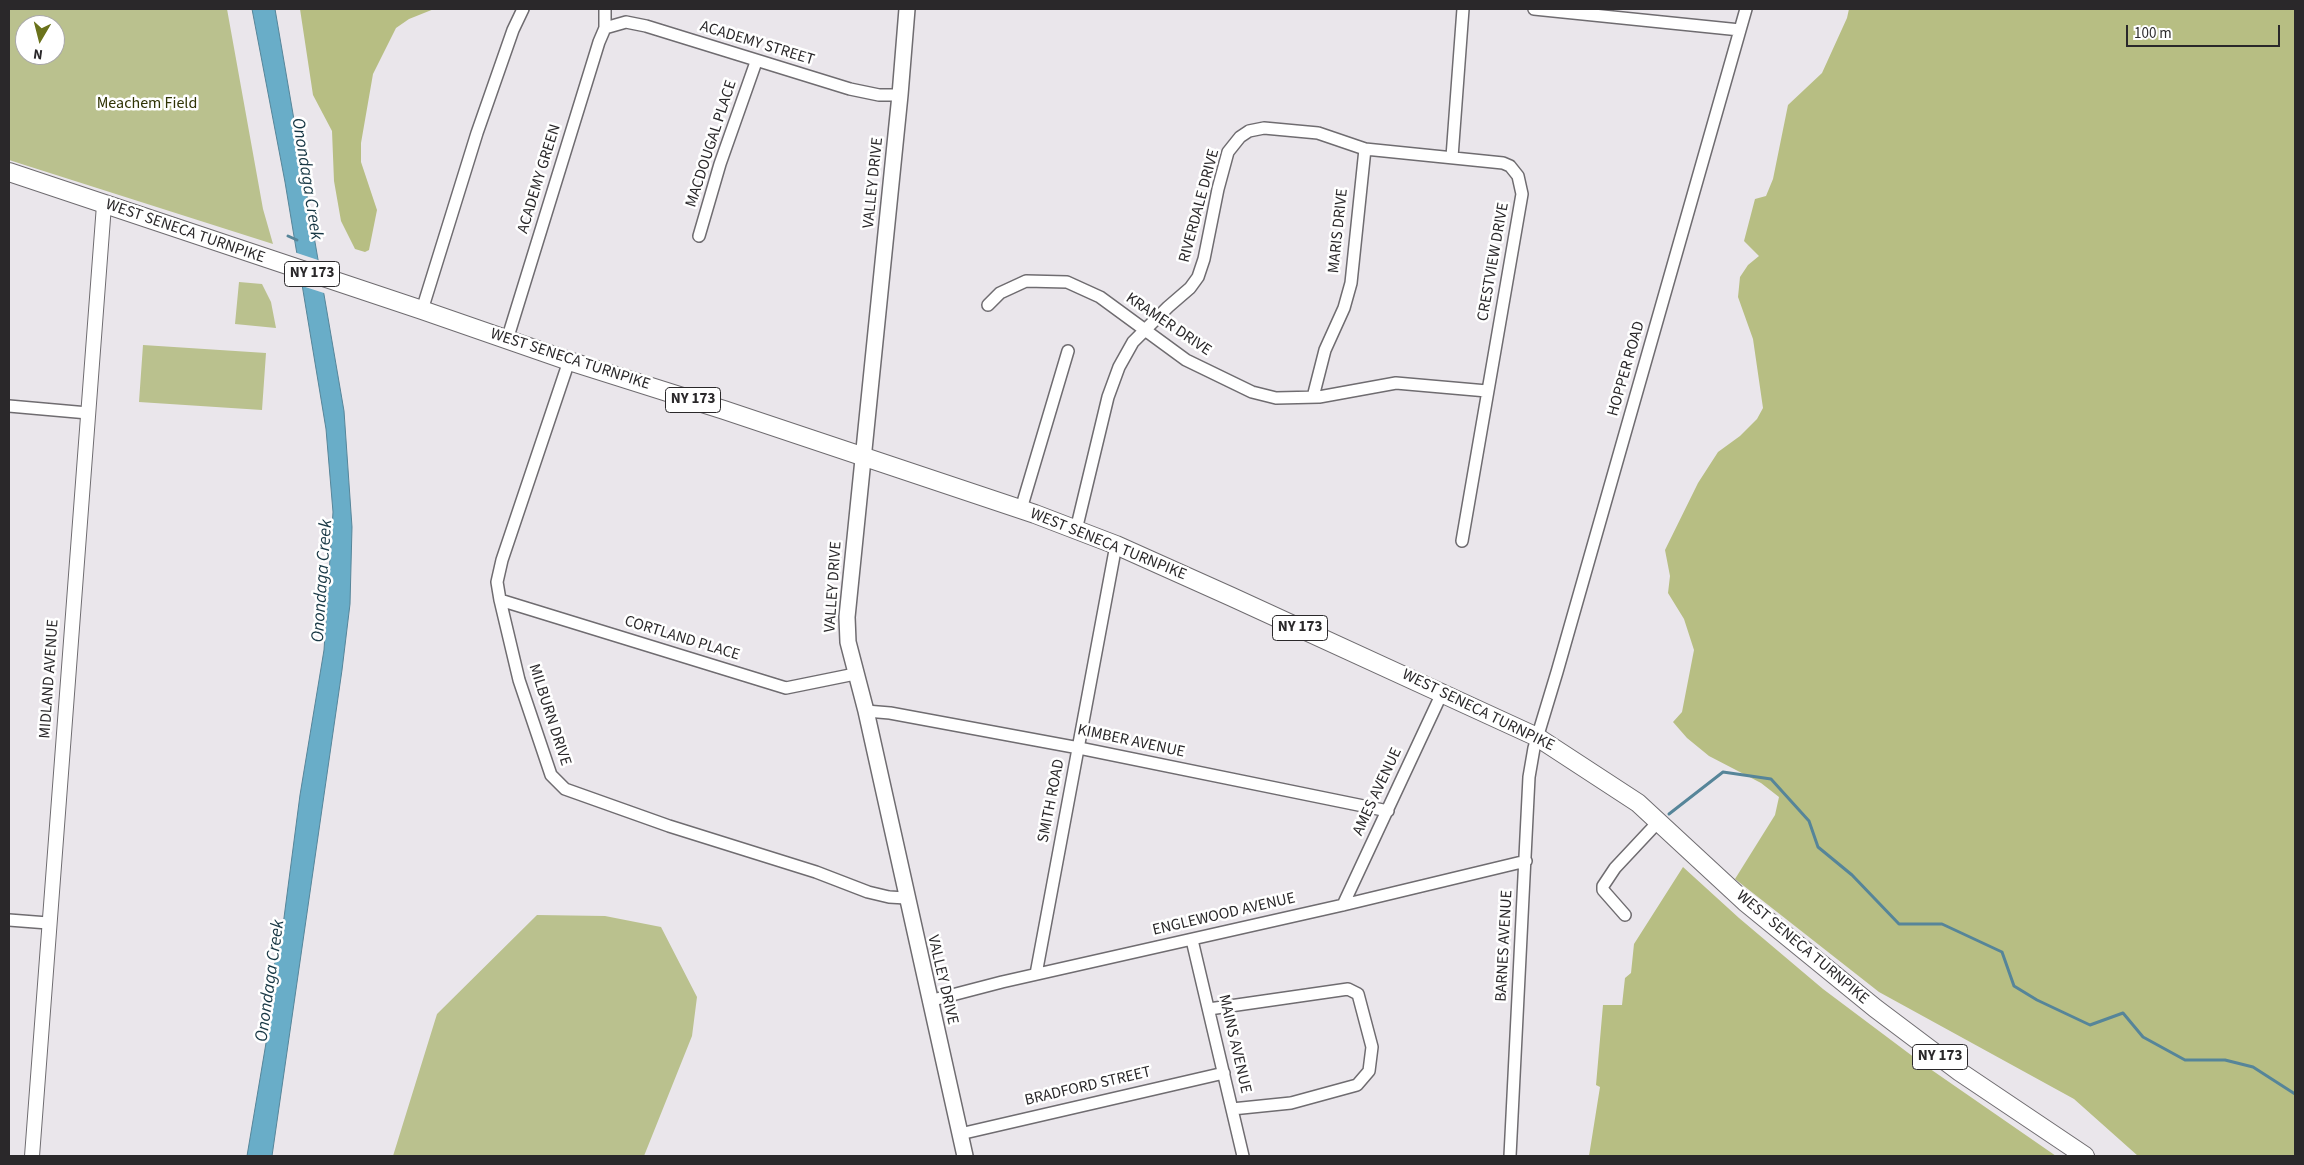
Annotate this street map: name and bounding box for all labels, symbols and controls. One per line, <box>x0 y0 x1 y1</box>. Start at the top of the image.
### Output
north arrow <box>15 15 65 65</box>
scale bar <box>2129 15 2283 47</box>
street label: ACADEMY STREET <box>698 18 816 70</box>
text: 100 m <box>2134 23 2172 44</box>
text: N <box>32 43 44 64</box>
street label: MACDOUGAL PLACE <box>682 78 742 210</box>
park label: Meachem Field <box>97 94 197 114</box>
water label: Onondaga Creek <box>286 116 326 242</box>
street label: ACADEMY GREEN <box>514 122 566 236</box>
street label: VALLEY DRIVE <box>860 137 888 229</box>
street label: RIVERDALE DRIVE <box>1176 147 1224 265</box>
street label: MARIS DRIVE <box>1325 188 1353 274</box>
street label: WEST SENECA TURNPIKE <box>103 196 267 268</box>
street label: CRESTVIEW DRIVE <box>1474 201 1514 323</box>
road number: NY 173 <box>284 262 340 286</box>
street label: KRAMER DRIVE <box>1122 289 1214 361</box>
street label: HOPPER ROAD <box>1604 319 1650 419</box>
street label: WEST SENECA TURNPIKE <box>488 325 652 395</box>
road number: NY 173 <box>666 388 720 412</box>
street label: WEST SENECA TURNPIKE <box>1027 505 1189 585</box>
water label: Onondaga Creek <box>308 519 338 643</box>
street label: VALLEY DRIVE <box>821 541 847 633</box>
street label: CORTLAND PLACE <box>622 612 742 666</box>
road number: NY 173 <box>1272 616 1328 640</box>
street label: MIDLAND AVENUE <box>36 619 64 739</box>
street label: MILBURN DRIVE <box>524 662 574 768</box>
street label: WEST SENECA TURNPIKE <box>1399 666 1557 756</box>
street label: KIMBER AVENUE <box>1075 721 1187 763</box>
street label: AMES AVENUE <box>1349 745 1407 839</box>
street label: SMITH ROAD <box>1034 758 1070 844</box>
street label: WEST SENECA TURNPIKE <box>1732 887 1872 1009</box>
street label: ENGLEWOOD AVENUE <box>1151 889 1297 941</box>
street label: BARNES AVENUE <box>1492 890 1518 1002</box>
water label: Onondaga Creek <box>252 918 290 1044</box>
street label: VALLEY DRIVE <box>922 933 962 1027</box>
street label: MAINS AVENUE <box>1213 993 1255 1095</box>
road number: NY 173 <box>1912 1044 1968 1070</box>
street label: BRADFORD STREET <box>1023 1063 1153 1111</box>

